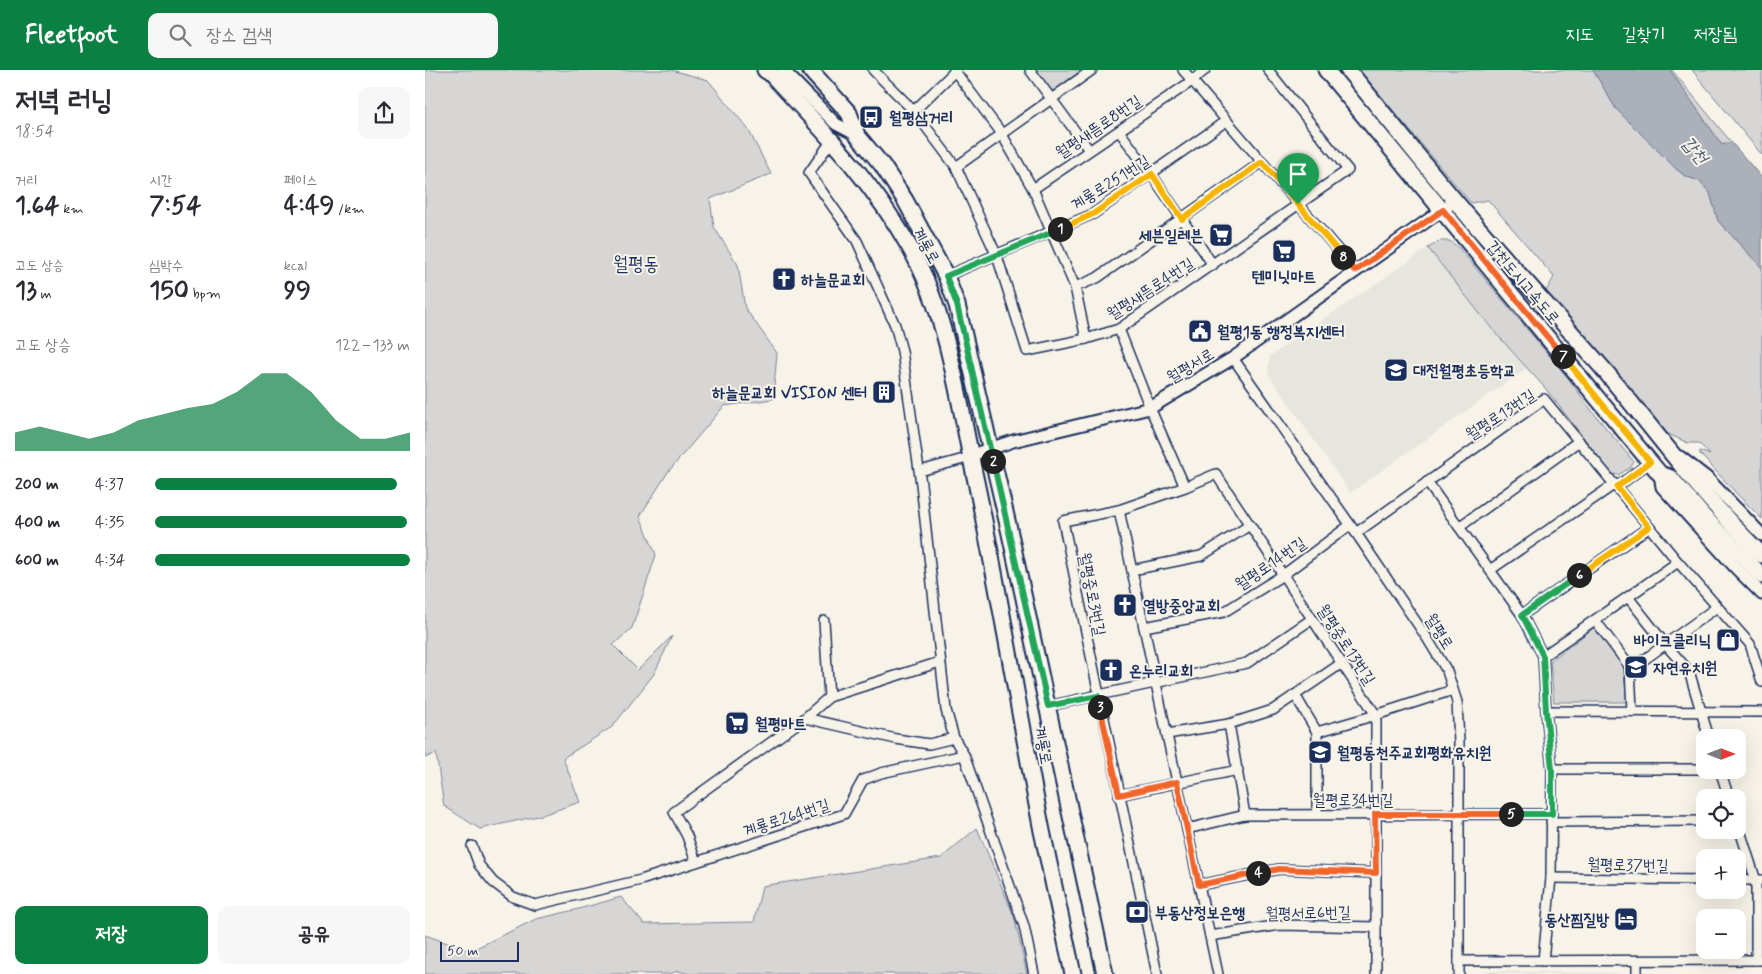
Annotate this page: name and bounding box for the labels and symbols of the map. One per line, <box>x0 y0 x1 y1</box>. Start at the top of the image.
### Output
street label: 월평새뜸로8번길 <box>1052 91 1146 164</box>
bus stop icon: 월평삼거리 <box>858 104 884 130</box>
place label: 월평삼거리 <box>889 108 953 129</box>
water label: 갑천 <box>1676 132 1714 171</box>
street label: 계룡로251번길 <box>1068 151 1154 216</box>
pin <box>1277 153 1319 204</box>
pin: 1 <box>1047 216 1073 242</box>
supermarket icon: 세븐일레븐 <box>1208 222 1234 248</box>
street label: 계룡로 <box>907 224 944 268</box>
place label: 세븐일레븐 <box>1139 226 1203 247</box>
street label: 갑천도시고속도로 <box>1482 237 1564 329</box>
supermarket icon: 텐미닛마트 <box>1271 238 1297 264</box>
pin: 8 <box>1331 244 1355 270</box>
district label: 월평동 <box>613 252 659 277</box>
street label: 월평새뜸로4번길 <box>1103 253 1198 325</box>
church icon: 하늘문교회 <box>771 266 797 292</box>
place label: 텐미닛마트 <box>1252 267 1316 288</box>
place label: 하늘문교회 <box>800 270 865 291</box>
public building icon: 월평1동 행정복지센터 <box>1187 318 1213 344</box>
place label: 월평1동 행정복지센터 <box>1217 322 1344 343</box>
street label: 월평서로 <box>1163 344 1218 389</box>
pin: 7 <box>1551 344 1575 368</box>
school or university icon: 대전월평초등학교 <box>1383 357 1409 383</box>
place label: 대전월평초등학교 <box>1413 361 1516 382</box>
building icon: 하늘문교회 VISION 센터 <box>871 379 897 405</box>
place label: 하늘문교회 VISION 센터 <box>711 383 867 404</box>
street label: 월평로13번길 <box>1462 385 1540 446</box>
pin: 2 <box>981 448 1005 474</box>
street label: 월평로14번길 <box>1231 533 1310 596</box>
street label: 월평중로3번길 <box>1073 551 1110 638</box>
pin: 6 <box>1567 562 1591 588</box>
church icon: 열방중앙교회 <box>1112 592 1138 618</box>
place label: 열방중앙교회 <box>1143 596 1220 617</box>
street label: 월평중로13번길 <box>1312 601 1380 689</box>
street label: 월평로 <box>1420 610 1458 654</box>
shop icon: 바이크클리닉 <box>1715 627 1741 653</box>
place label: 바이크클리닉 <box>1634 631 1711 652</box>
school or university icon: 자연유치원 <box>1623 654 1649 680</box>
church icon: 온누리교회 <box>1098 657 1124 683</box>
place label: 자연유치원 <box>1653 658 1718 679</box>
place label: 온누리교회 <box>1129 661 1193 682</box>
pin: 3 <box>1087 694 1113 720</box>
supermarket icon: 월평마트 <box>724 710 750 736</box>
place label: 월평마트 <box>755 714 807 735</box>
street label: 계룡로 <box>1029 724 1057 766</box>
north arrow <box>1696 729 1746 779</box>
school or university icon: 월평동천주교회평화유치원 <box>1307 739 1333 765</box>
place label: 월평동천주교회평화유치원 <box>1337 743 1492 764</box>
street label: 월평로34번길 <box>1313 790 1394 811</box>
street label: 계룡로264번길 <box>741 795 832 842</box>
pin: 5 <box>1499 802 1523 826</box>
street label: 월평로37번길 <box>1587 854 1669 877</box>
pin: 4 <box>1245 860 1271 886</box>
bank icon: 부동산정보은행 <box>1124 899 1150 925</box>
street label: 월평서로6번길 <box>1265 902 1351 925</box>
place label: 부동산정보은행 <box>1155 903 1245 924</box>
hotel icon: 동산찜질방 <box>1613 906 1639 932</box>
place label: 동산찜질방 <box>1545 910 1609 931</box>
scale bar <box>440 939 519 962</box>

